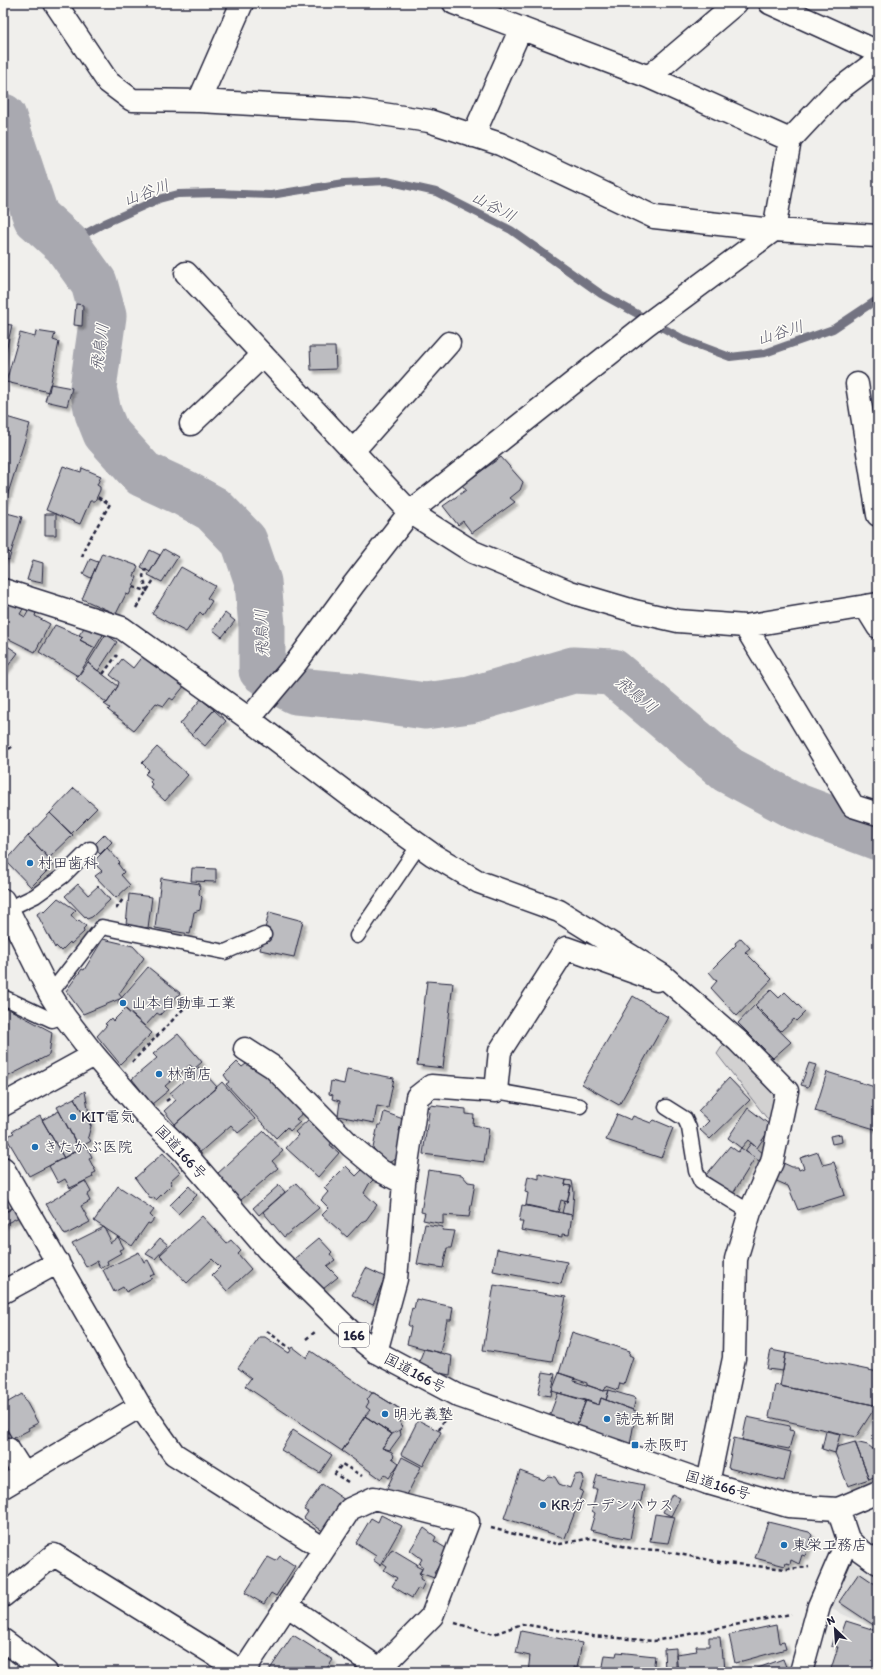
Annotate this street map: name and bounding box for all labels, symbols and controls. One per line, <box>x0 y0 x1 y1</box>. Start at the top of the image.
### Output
water label: 山谷川 <box>120 175 172 210</box>
water label: 山谷川 <box>468 187 519 226</box>
water label: 山谷川 <box>754 316 806 349</box>
water label: 飛鳥川 <box>87 322 112 372</box>
water label: 飛鳥川 <box>251 609 272 657</box>
water label: 飛鳥川 <box>612 672 661 717</box>
place label: 村田歯科 <box>38 854 98 872</box>
marker: 村田歯科 <box>25 858 35 868</box>
place label: 山本自動車工業 <box>131 994 236 1012</box>
marker: 山本自動車工業 <box>118 998 128 1008</box>
place label: 林商店 <box>167 1065 212 1083</box>
marker: 林商店 <box>154 1069 164 1079</box>
place label: KIT電気 <box>81 1108 135 1126</box>
marker: KIT電気 <box>68 1112 78 1122</box>
street label: 国道166号 <box>151 1121 211 1183</box>
place label: きたかぶ医院 <box>43 1138 132 1156</box>
marker: きたかぶ医院 <box>30 1142 40 1152</box>
road number: 166 <box>339 1323 369 1347</box>
street label: 国道166号 <box>381 1349 449 1397</box>
place label: 明光義塾 <box>393 1405 453 1423</box>
marker: 明光義塾 <box>380 1409 390 1419</box>
place label: 読売新聞 <box>615 1410 675 1428</box>
marker: 読売新聞 <box>602 1414 612 1424</box>
place label: 赤阪町 <box>643 1436 689 1454</box>
marker: 赤阪町 <box>630 1440 640 1450</box>
street label: 国道166号 <box>683 1466 753 1504</box>
place label: KRガーデンハウス <box>551 1496 673 1514</box>
marker: KRガーデンハウス <box>538 1500 548 1510</box>
place label: 東栄工務店 <box>792 1536 867 1554</box>
marker: 東栄工務店 <box>779 1540 789 1550</box>
north arrow <box>815 1609 855 1649</box>
text: N <box>825 1613 837 1628</box>

